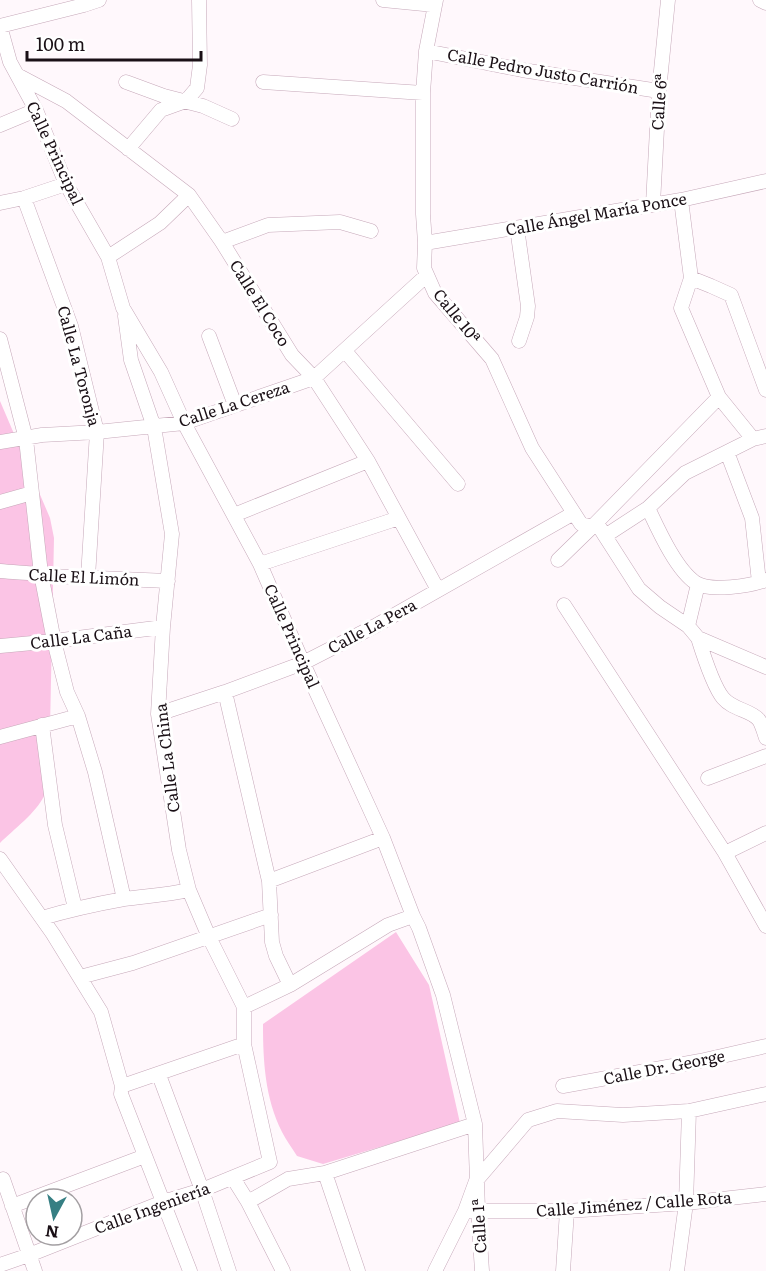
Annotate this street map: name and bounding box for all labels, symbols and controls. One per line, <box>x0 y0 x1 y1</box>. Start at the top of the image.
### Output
scale bar <box>27 24 201 62</box>
text: 100 m <box>36 30 85 57</box>
street label: Calle Pedro Justo Carrión <box>446 41 641 99</box>
street label: Calle 6ª <box>644 72 672 131</box>
street label: Calle Principal <box>21 97 90 208</box>
street label: Calle Ángel María Ponce <box>503 185 688 241</box>
street label: Calle El Coco <box>225 254 297 350</box>
street label: Calle 10ª <box>428 283 487 348</box>
street label: Calle La Toronja <box>52 303 108 429</box>
street label: Calle La Cereza <box>175 374 292 432</box>
street label: Calle El Limón <box>28 561 141 591</box>
street label: Calle Principal <box>259 580 327 692</box>
street label: Calle La Pera <box>323 591 421 659</box>
street label: Calle La Caña <box>29 618 134 654</box>
street label: Calle La China <box>147 702 185 814</box>
street label: Calle Dr. George <box>601 1042 727 1090</box>
street label: Calle Ingeniería <box>91 1175 213 1239</box>
street label: Calle Jiménez / Calle Rota <box>535 1184 733 1222</box>
north arrow <box>24 1187 84 1247</box>
street label: Calle 1ª <box>465 1198 491 1254</box>
text: N <box>43 1220 60 1246</box>

